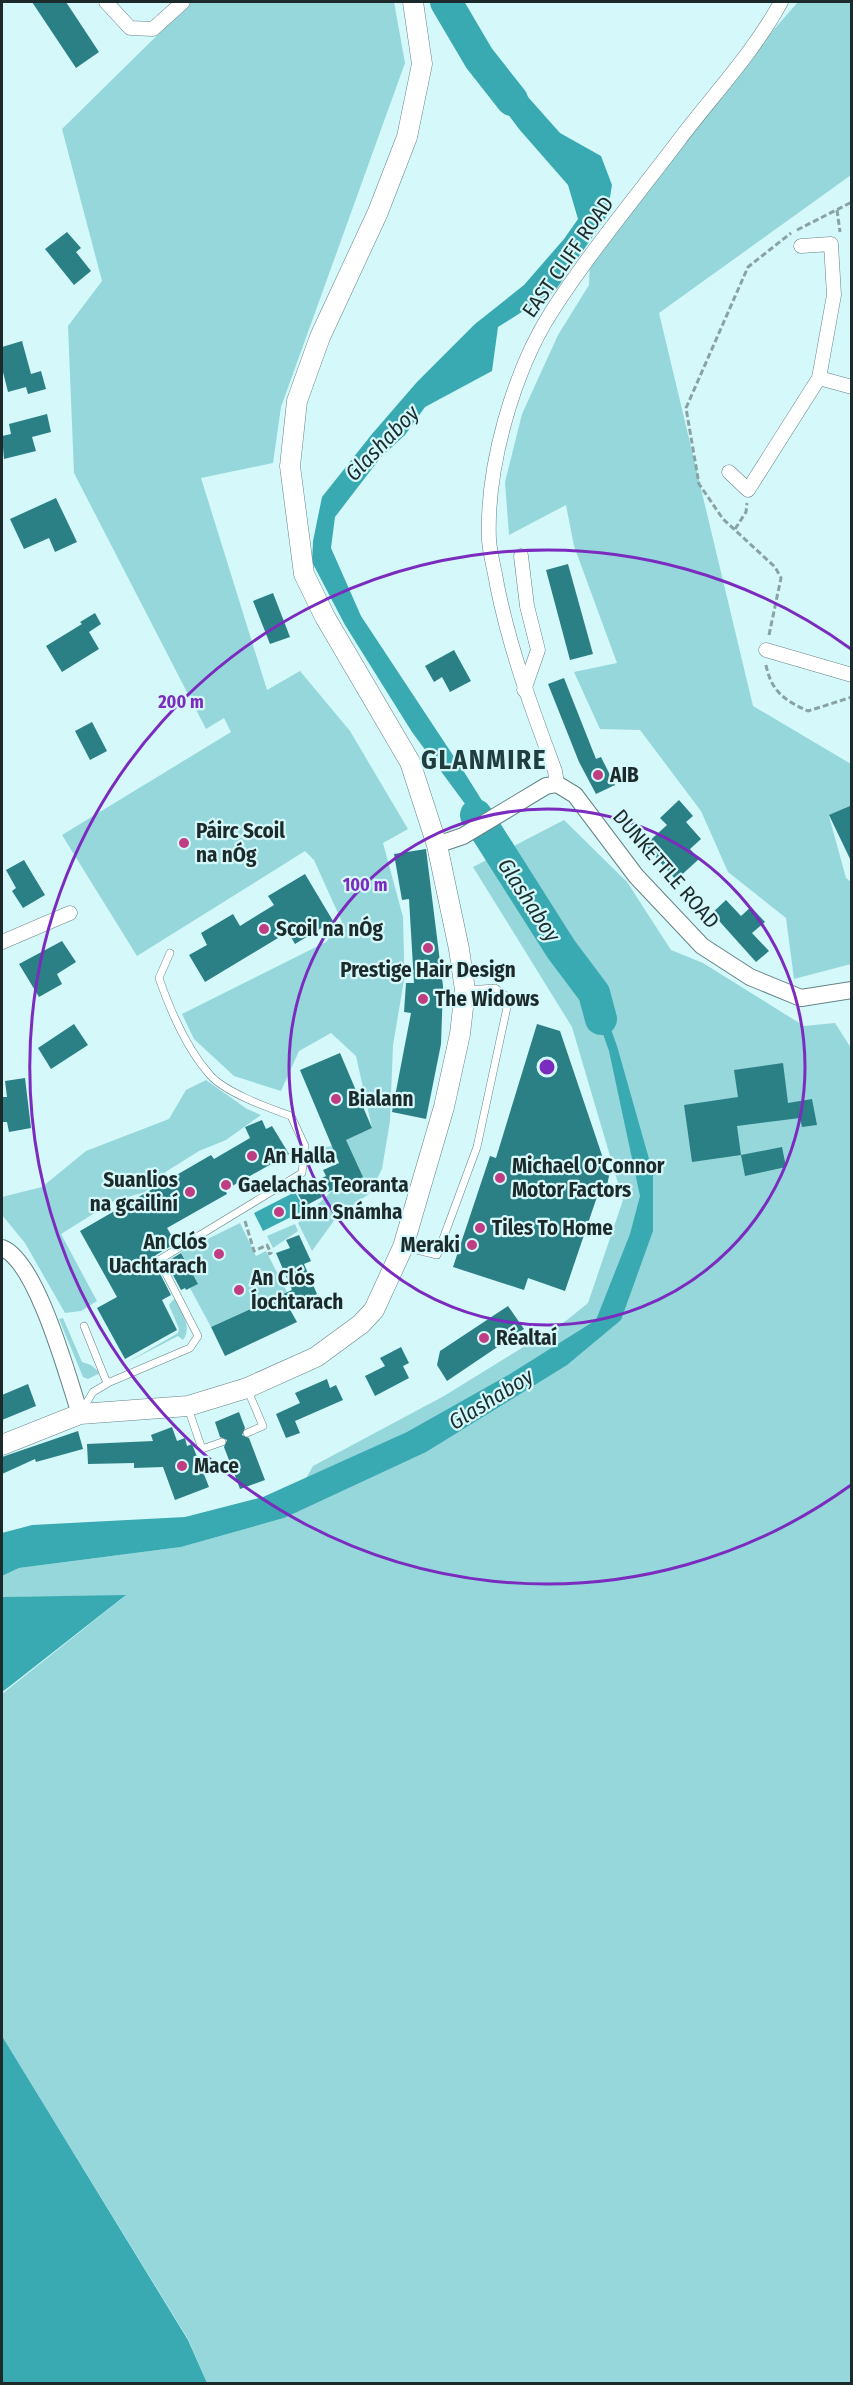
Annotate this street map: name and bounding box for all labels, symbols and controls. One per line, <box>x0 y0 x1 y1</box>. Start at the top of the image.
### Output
street label: EAST CLIFF ROAD <box>517 191 619 323</box>
water label: Glashaboy <box>339 399 425 486</box>
text: 200 m <box>157 691 204 713</box>
district label: GLANMIRE <box>421 744 547 776</box>
place label: AIB <box>609 762 639 788</box>
marker: AIB <box>591 768 605 782</box>
street label: DUNKETTLE ROAD <box>607 804 725 934</box>
place label: Páirc Scoil na nÓg <box>196 818 285 868</box>
marker: Páirc Scoil na nÓg <box>177 836 191 850</box>
water label: Glashaboy <box>492 853 567 948</box>
text: 100 m <box>343 874 387 896</box>
place label: Scoil na nÓg <box>276 915 383 942</box>
marker: Scoil na nÓg <box>257 922 271 936</box>
marker: Prestige Hair Design <box>421 941 435 955</box>
place label: Prestige Hair Design <box>340 957 516 983</box>
place label: The Widows <box>435 986 539 1012</box>
marker: The Widows <box>416 992 430 1006</box>
centre of rings <box>537 1057 557 1077</box>
place label: Bialann <box>348 1086 413 1112</box>
marker: Bialann <box>329 1092 343 1106</box>
place label: An Halla <box>263 1143 335 1169</box>
marker: An Halla <box>245 1149 259 1163</box>
place label: Michael O'Connor Motor Factors <box>512 1153 665 1203</box>
place label: Suanlios na gcailiní <box>90 1167 179 1217</box>
marker: Michael O'Connor Motor Factors <box>493 1171 507 1185</box>
place label: Gaelachas Teoranta <box>238 1172 409 1198</box>
marker: Gaelachas Teoranta <box>219 1178 233 1192</box>
marker: Suanlios na gcailiní <box>183 1185 197 1199</box>
place label: Linn Snámha <box>291 1199 402 1225</box>
marker: Linn Snámha <box>272 1205 286 1219</box>
place label: Tiles To Home <box>492 1215 613 1241</box>
marker: Tiles To Home <box>473 1221 487 1235</box>
place label: An Clós Uachtarach <box>109 1229 207 1279</box>
place label: Meraki <box>401 1232 460 1258</box>
marker: Meraki <box>465 1238 479 1252</box>
marker: An Clós Uachtarach <box>212 1247 226 1261</box>
place label: An Clós Íochtarach <box>250 1265 343 1315</box>
marker: An Clós Íochtarach <box>232 1283 246 1297</box>
place label: Réaltaí <box>496 1325 558 1351</box>
marker: Réaltaí <box>477 1331 491 1345</box>
water label: Glashaboy <box>444 1362 539 1436</box>
place label: Mace <box>194 1453 239 1479</box>
marker: Mace <box>175 1459 189 1473</box>

